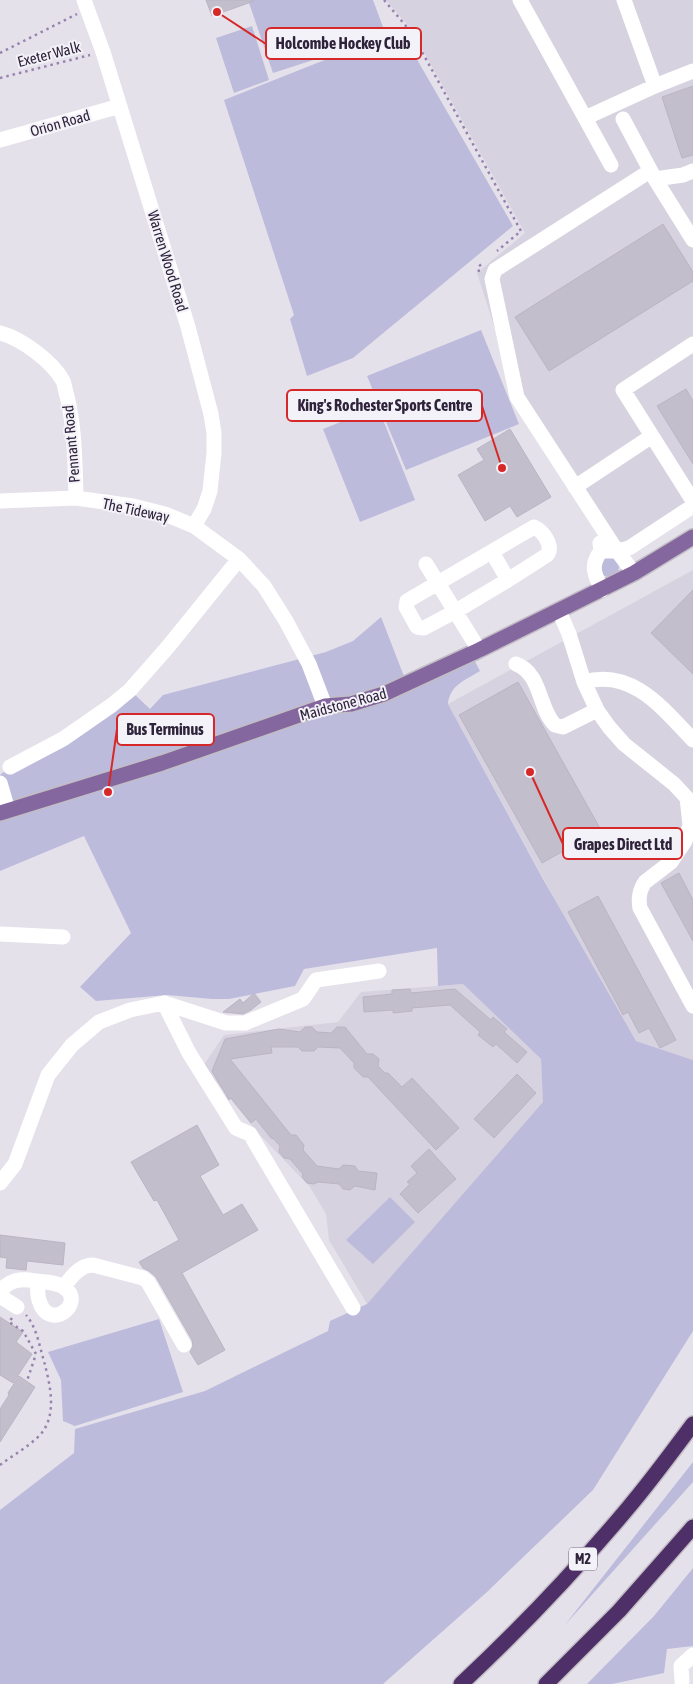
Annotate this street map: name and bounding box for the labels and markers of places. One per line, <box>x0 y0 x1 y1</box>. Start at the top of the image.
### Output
callout: Holcombe Hockey Club <box>266 28 421 59</box>
callout: King's Rochester Sports Centre <box>287 390 482 421</box>
callout: Bus Terminus <box>117 714 214 745</box>
callout: Grapes Direct Ltd <box>563 828 682 859</box>

